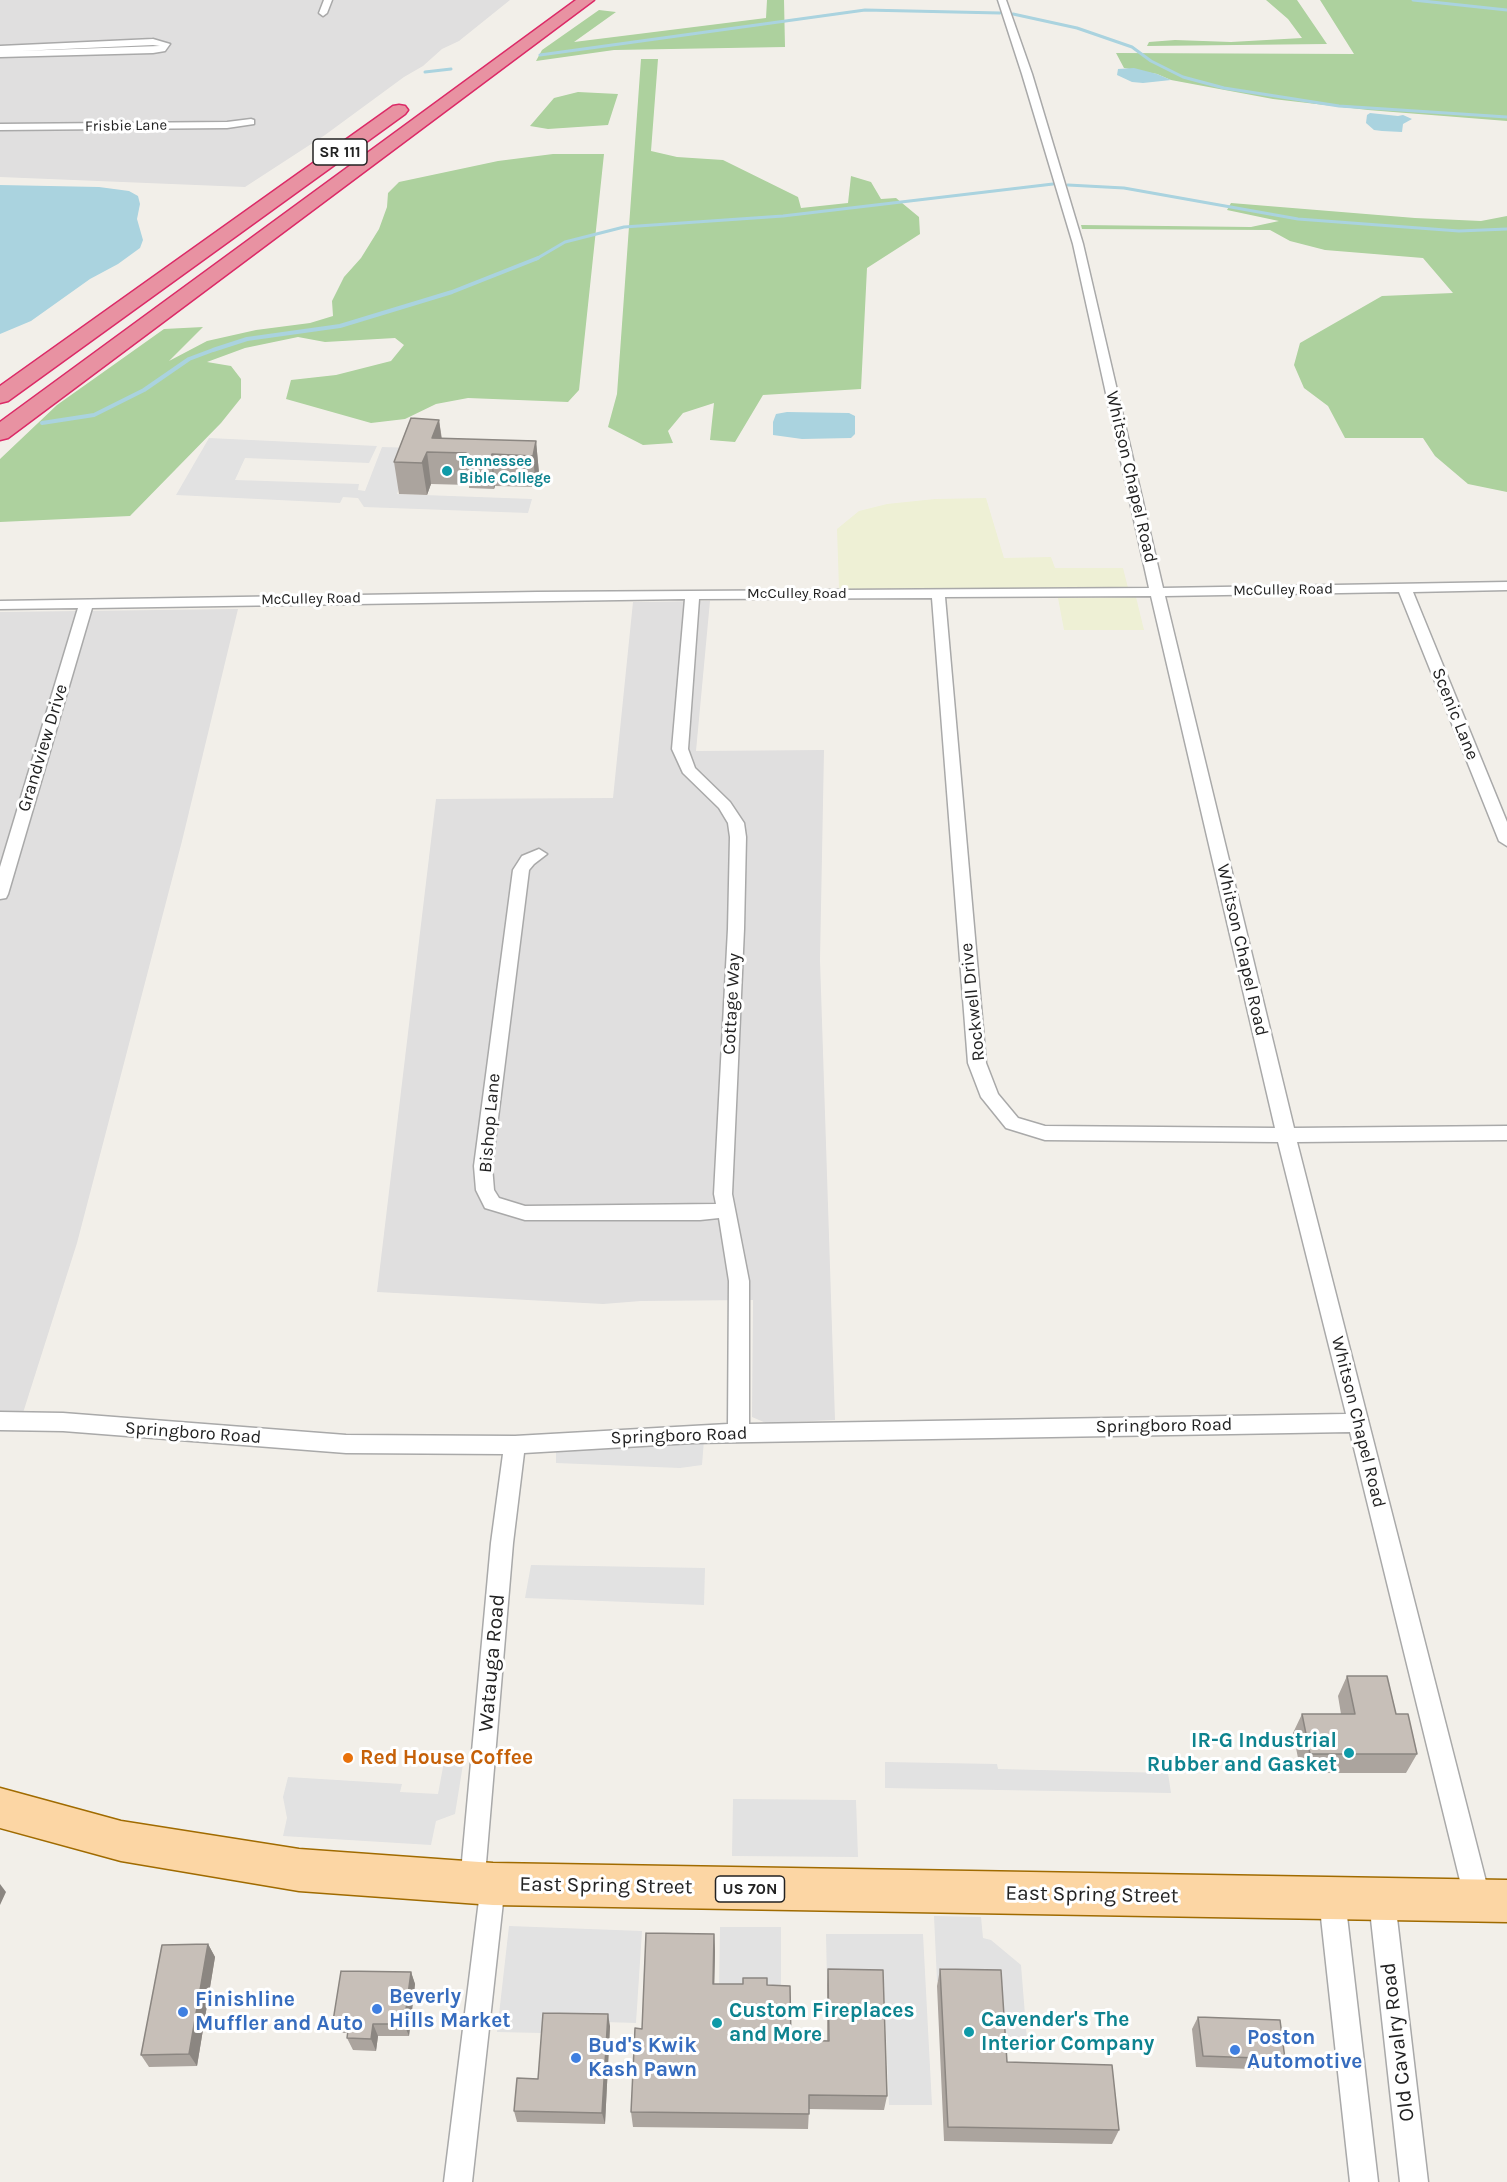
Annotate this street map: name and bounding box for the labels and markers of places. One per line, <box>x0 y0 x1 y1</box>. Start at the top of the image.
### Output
place label: Tennessee Bible College <box>459 453 551 488</box>
marker: Tennessee Bible College <box>440 464 454 478</box>
place label: IR-G Industrial Rubber and Gasket <box>1147 1728 1337 1778</box>
place label: Red House Coffee <box>360 1745 533 1771</box>
marker: IR-G Industrial Rubber and Gasket <box>1342 1746 1356 1760</box>
marker: Red House Coffee <box>341 1751 355 1765</box>
place label: Beverly Hills Market <box>389 1984 511 2034</box>
place label: Finishline Muffler and Auto <box>195 1987 363 2037</box>
place label: Custom Fireplaces and More <box>729 1998 915 2048</box>
marker: Beverly Hills Market <box>370 2002 384 2016</box>
marker: Finishline Muffler and Auto <box>176 2005 190 2019</box>
place label: Cavender's The Interior Company <box>981 2007 1154 2057</box>
marker: Custom Fireplaces and More <box>710 2016 724 2030</box>
marker: Cavender's The Interior Company <box>962 2025 976 2039</box>
place label: Poston Automotive <box>1247 2025 1362 2075</box>
place label: Bud's Kwik Kash Pawn <box>588 2033 697 2083</box>
marker: Poston Automotive <box>1228 2043 1242 2057</box>
marker: Bud's Kwik Kash Pawn <box>569 2051 583 2065</box>

